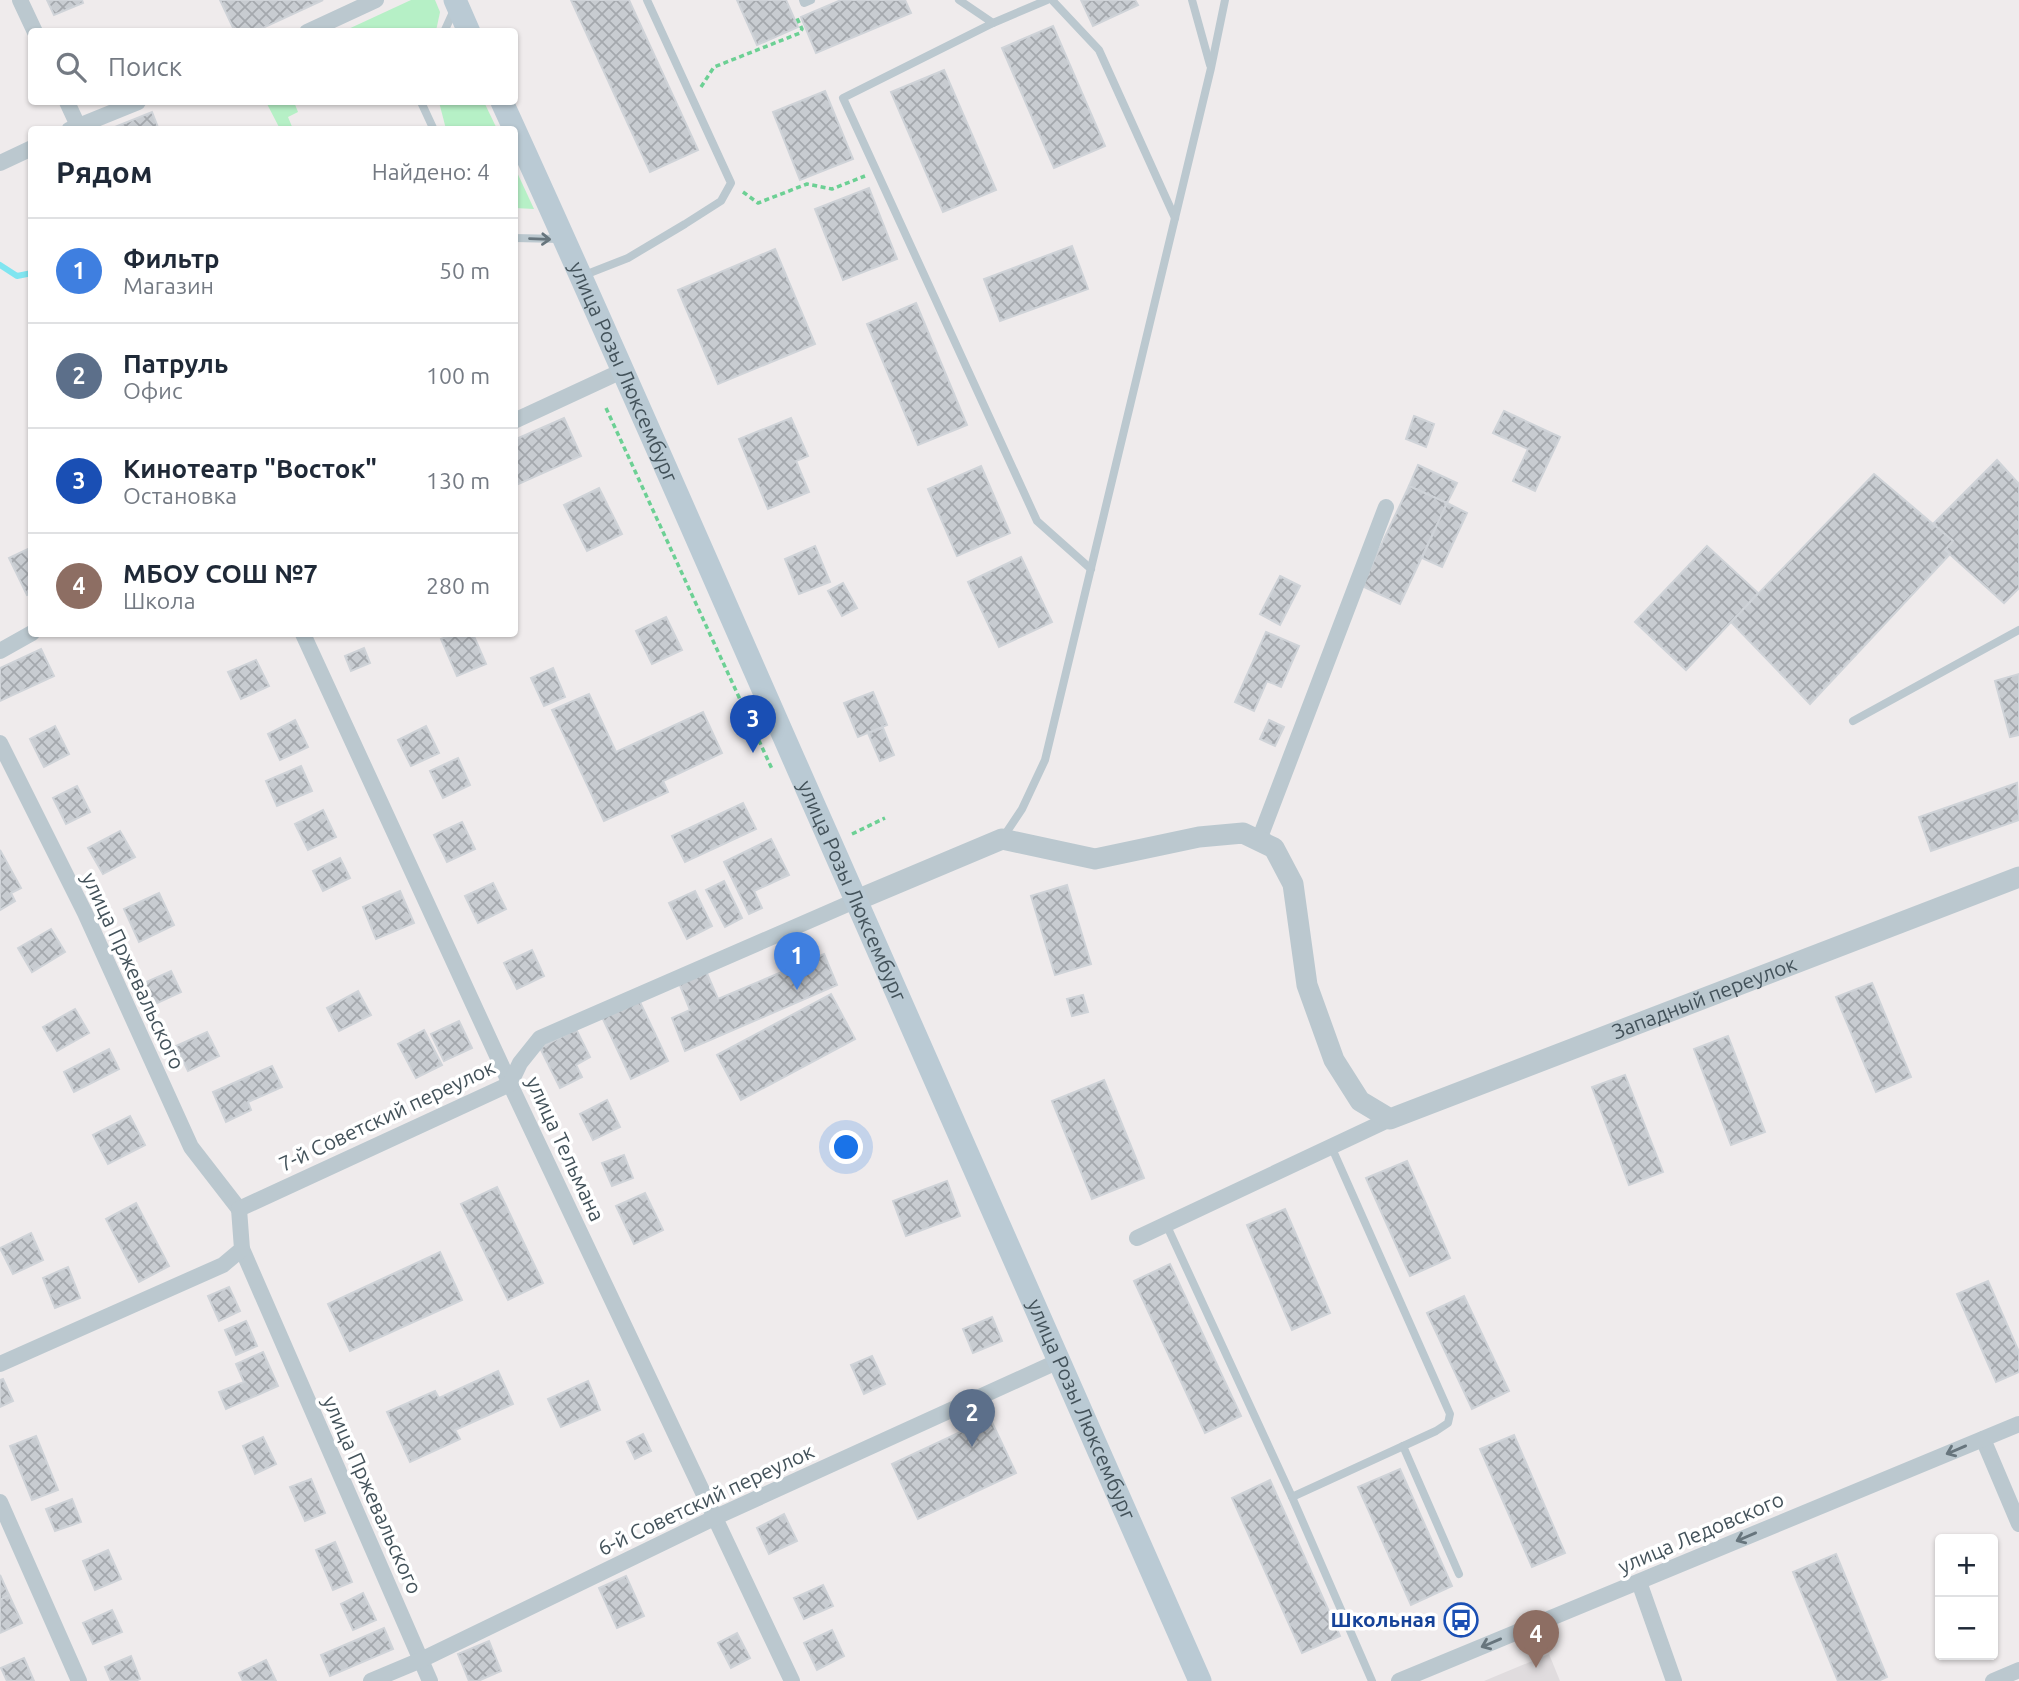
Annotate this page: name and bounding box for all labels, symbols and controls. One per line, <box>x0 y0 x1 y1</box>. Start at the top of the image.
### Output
search box <box>28 28 518 105</box>
icon: search <box>52 48 90 86</box>
text: Поиск <box>108 52 182 81</box>
text: Рядом <box>56 155 152 189</box>
text: Найдено: 4 <box>372 159 490 184</box>
one-way arrow <box>528 232 551 245</box>
text: Фильтр <box>123 244 220 273</box>
text: 1 <box>73 258 85 283</box>
text: 50 m <box>439 258 490 283</box>
street label: улица Розы Люксембург <box>565 258 684 486</box>
text: Магазин <box>123 273 214 298</box>
text: Патруль <box>123 349 228 378</box>
text: 2 <box>73 363 85 388</box>
text: 100 m <box>426 363 490 388</box>
text: Офис <box>123 378 183 403</box>
text: Кинотеатр "Восток" <box>123 454 377 483</box>
text: 3 <box>73 468 85 493</box>
text: 130 m <box>426 468 490 493</box>
text: Остановка <box>123 483 237 508</box>
text: МБОУ СОШ №7 <box>123 559 318 588</box>
text: 4 <box>73 573 85 598</box>
text: 280 m <box>426 573 490 598</box>
text: Школа <box>123 588 195 613</box>
pin: 3 <box>730 695 776 753</box>
street label: улица Розы Люксембург <box>794 776 912 1005</box>
street label: улица Пржевальского <box>78 868 190 1073</box>
pin: 1 <box>774 932 820 990</box>
street label: Западный переулок <box>1608 951 1800 1043</box>
street label: 7-й Советский переулок <box>275 1054 499 1176</box>
street label: улица Тельмана <box>522 1072 610 1225</box>
your location <box>829 1130 863 1164</box>
street label: улица Розы Люксембург <box>1023 1295 1141 1524</box>
pin: 2 <box>949 1389 995 1447</box>
street label: улица Пржевальского <box>318 1392 427 1597</box>
street label: 6-й Советский переулок <box>594 1438 818 1560</box>
one-way arrow <box>1946 1444 1967 1457</box>
street label: улица Ледовского <box>1614 1486 1787 1578</box>
one-way arrow <box>1736 1531 1757 1544</box>
map controls <box>1935 1534 1998 1660</box>
button: + <box>1935 1534 1998 1597</box>
button: − <box>1935 1597 1998 1660</box>
bus stop icon: Школьная <box>1442 1601 1480 1639</box>
place label: Школьная <box>1331 1607 1436 1631</box>
pin: 4 <box>1513 1610 1559 1668</box>
one-way arrow <box>1480 1638 1502 1651</box>

